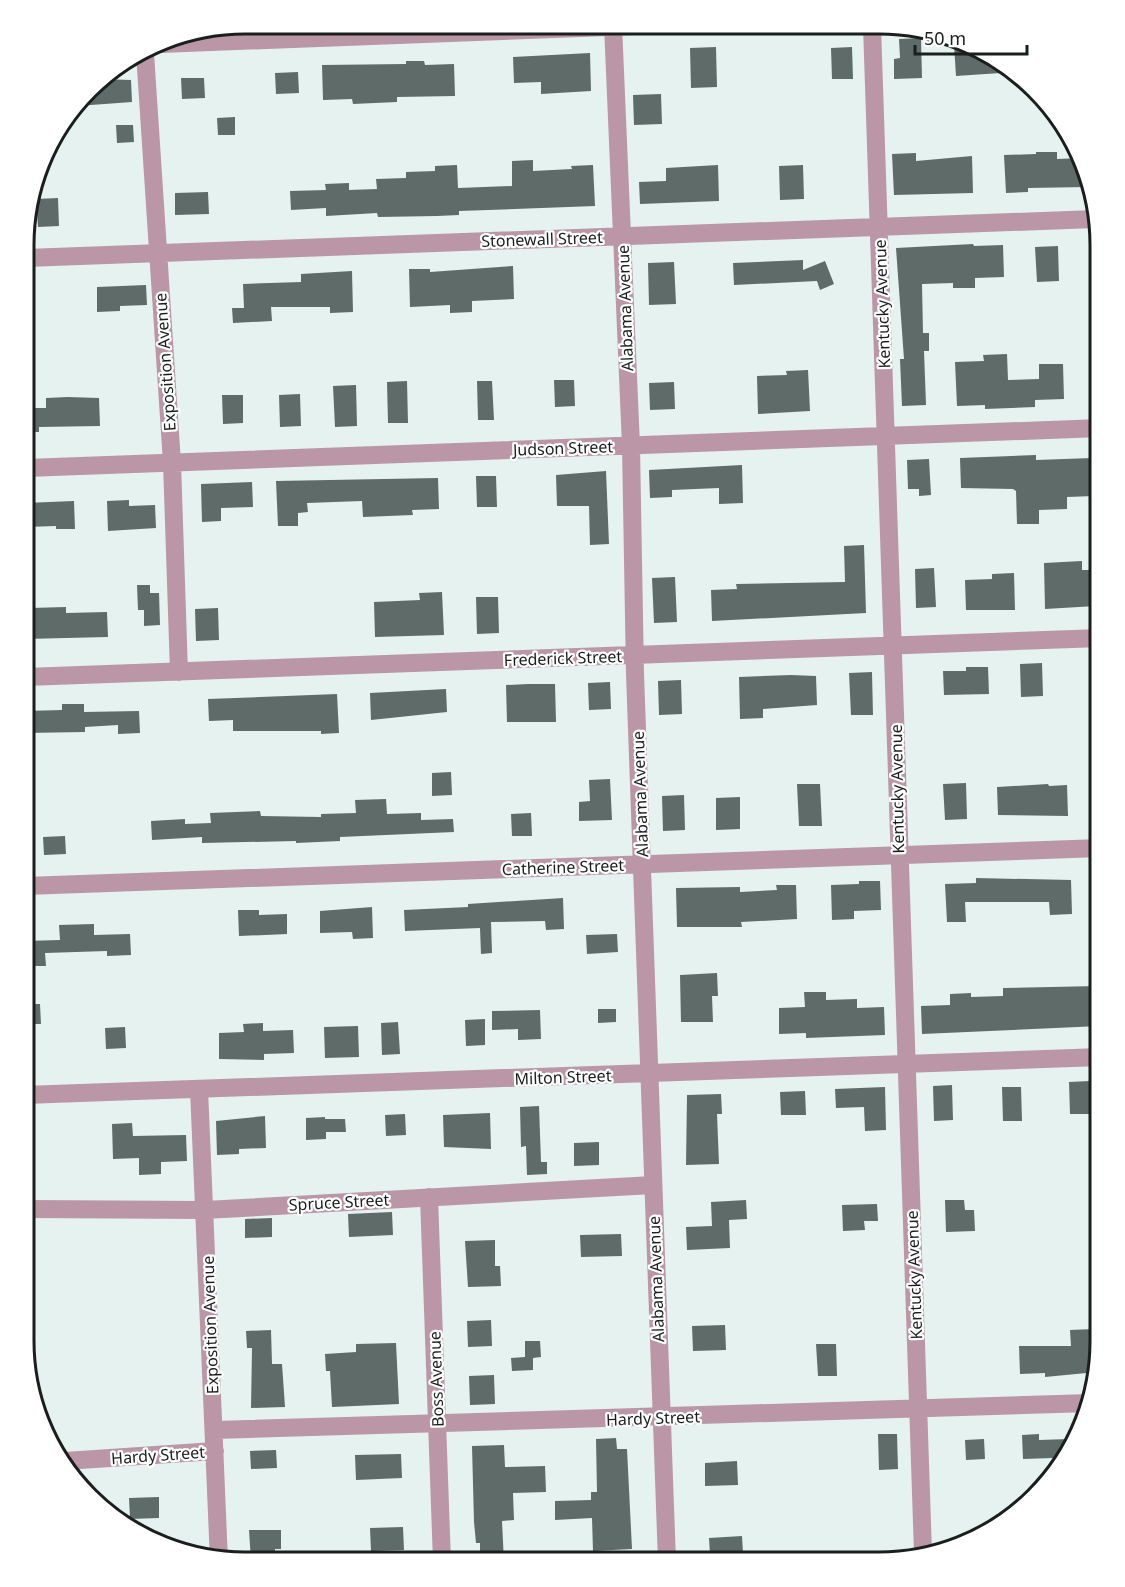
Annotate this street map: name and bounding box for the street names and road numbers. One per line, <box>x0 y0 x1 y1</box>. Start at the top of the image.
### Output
street label: Stonewall Street <box>481 226 603 252</box>
street label: Kentucky Avenue <box>869 239 895 369</box>
street label: Alabama Avenue <box>612 244 638 372</box>
street label: Exposition Avenue <box>149 292 181 432</box>
street label: Judson Street <box>511 435 614 461</box>
street label: Frederick Street <box>504 645 623 671</box>
street label: Kentucky Avenue <box>885 724 909 854</box>
street label: Alabama Avenue <box>627 730 653 858</box>
street label: Catherine Street <box>502 854 625 880</box>
street label: Milton Street <box>514 1064 612 1090</box>
street label: Spruce Street <box>288 1188 390 1216</box>
street label: Kentucky Avenue <box>901 1210 927 1340</box>
street label: Alabama Avenue <box>643 1215 669 1343</box>
street label: Exposition Avenue <box>197 1255 223 1395</box>
street label: Boss Avenue <box>423 1331 449 1427</box>
street label: Hardy Street <box>606 1405 701 1431</box>
street label: Hardy Street <box>110 1441 206 1469</box>

